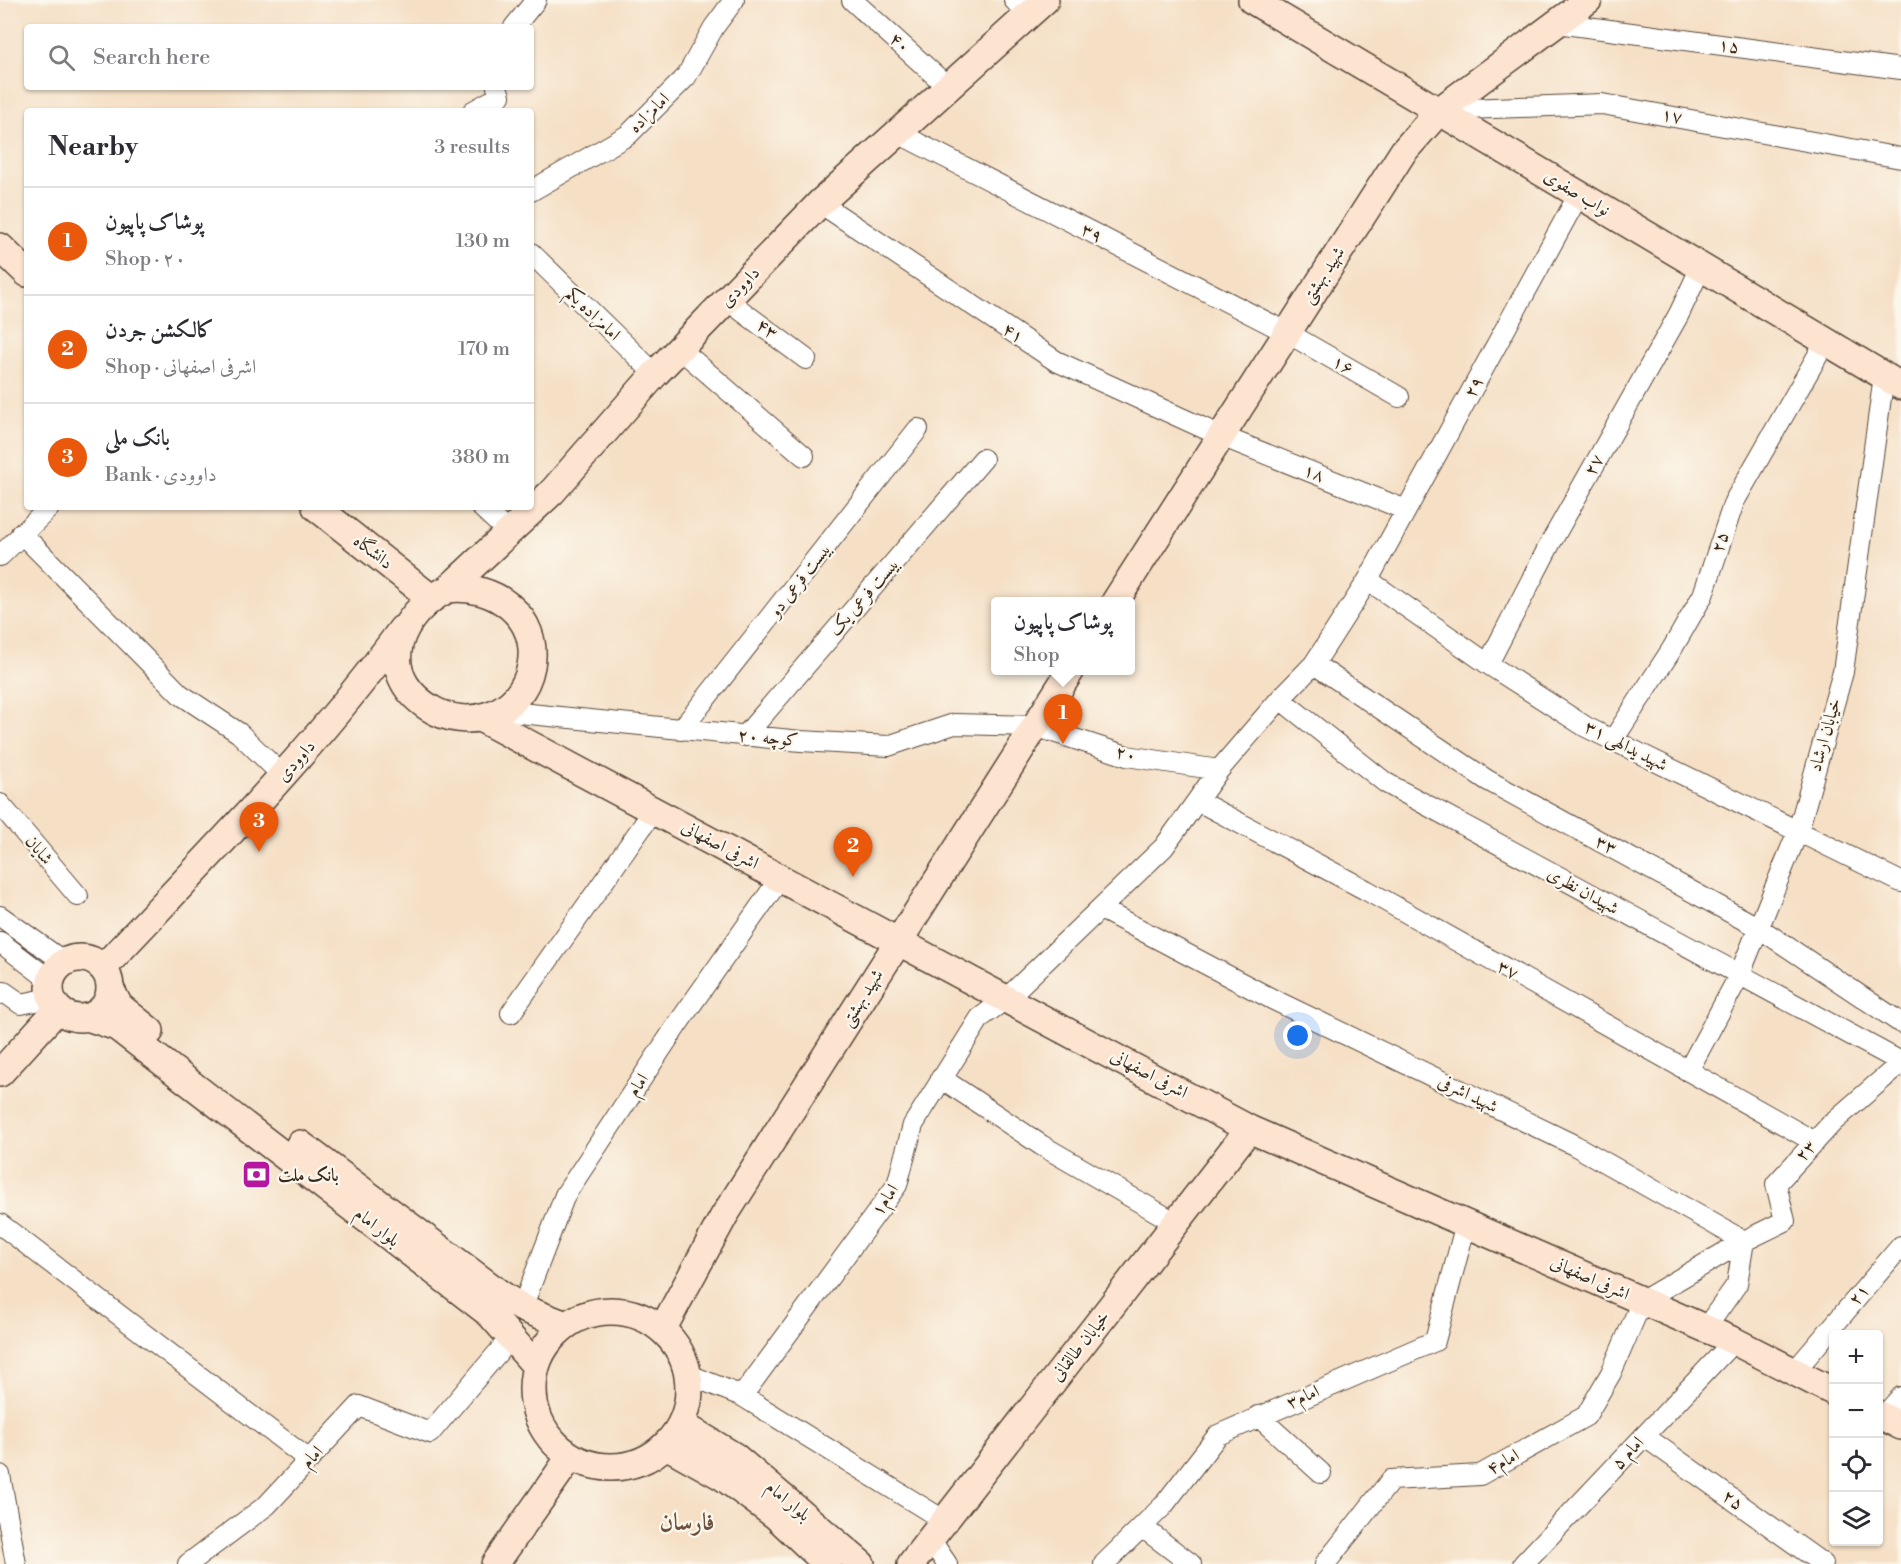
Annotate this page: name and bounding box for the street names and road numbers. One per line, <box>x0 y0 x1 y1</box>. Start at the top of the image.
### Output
street label: ۴۰ <box>884 27 916 59</box>
street label: ۱۵ <box>1717 33 1741 59</box>
street label: امامزاده <box>624 88 675 139</box>
street label: ۱۷ <box>1660 103 1684 129</box>
street label: نواب صفوی <box>1540 164 1614 222</box>
street label: ۳۹ <box>1077 218 1107 248</box>
street label: شهید بهشتی <box>1296 242 1351 309</box>
street label: داوودی <box>715 262 765 312</box>
street label: امامزاده یکم <box>557 282 626 350</box>
street label: ۴۳ <box>752 313 782 345</box>
street label: ۴۱ <box>998 318 1028 348</box>
street label: ۱۶ <box>1328 350 1358 380</box>
street label: ۲۹ <box>1459 372 1489 402</box>
street label: ۲۷ <box>1579 450 1609 480</box>
street label: ۱۸ <box>1300 458 1328 488</box>
street label: دانشگاه <box>348 528 398 575</box>
street label: ۲۵ <box>1706 528 1734 556</box>
street label: بیست فرعی دو <box>763 538 836 623</box>
street label: بیست فرعی یک <box>824 553 904 641</box>
street label: خیابان ارشاد <box>1804 696 1846 774</box>
street label: ۳۱ شهید یدالهی <box>1581 715 1671 777</box>
street label: کوچه ۲۰ <box>737 724 799 753</box>
street label: داوودی <box>271 735 321 787</box>
street label: ۲۰ <box>1113 740 1139 768</box>
street label: اشرفی اصفهانی <box>677 815 763 875</box>
street label: شایان <box>20 830 58 870</box>
street label: ۳۳ <box>1591 830 1621 860</box>
street label: شهیدان نظری <box>1543 862 1623 920</box>
street label: ۳۷ <box>1493 955 1523 985</box>
street label: شهید بهشتی <box>835 965 890 1032</box>
street label: اشرفی اصفهانی <box>1106 1044 1192 1104</box>
street label: امام <box>622 1069 657 1103</box>
street label: شهید اشرفی <box>1434 1070 1502 1118</box>
street label: ۲۳ <box>1790 1135 1822 1167</box>
street label: امام۱ <box>866 1180 907 1223</box>
street label: بلوار امام <box>347 1202 404 1255</box>
street label: اشرفی اصفهانی <box>1547 1250 1633 1306</box>
street label: ۲۱ <box>1843 1280 1875 1310</box>
street label: خیابان طالقانی <box>1045 1306 1115 1386</box>
street label: امام۳ <box>1283 1380 1325 1418</box>
street label: امام ۵ <box>1607 1431 1652 1477</box>
street label: امام <box>296 1441 331 1476</box>
street label: امام۴ <box>1483 1444 1525 1484</box>
street label: بلوار امام <box>758 1476 815 1529</box>
street label: ۲۵ <box>1718 1485 1748 1515</box>

